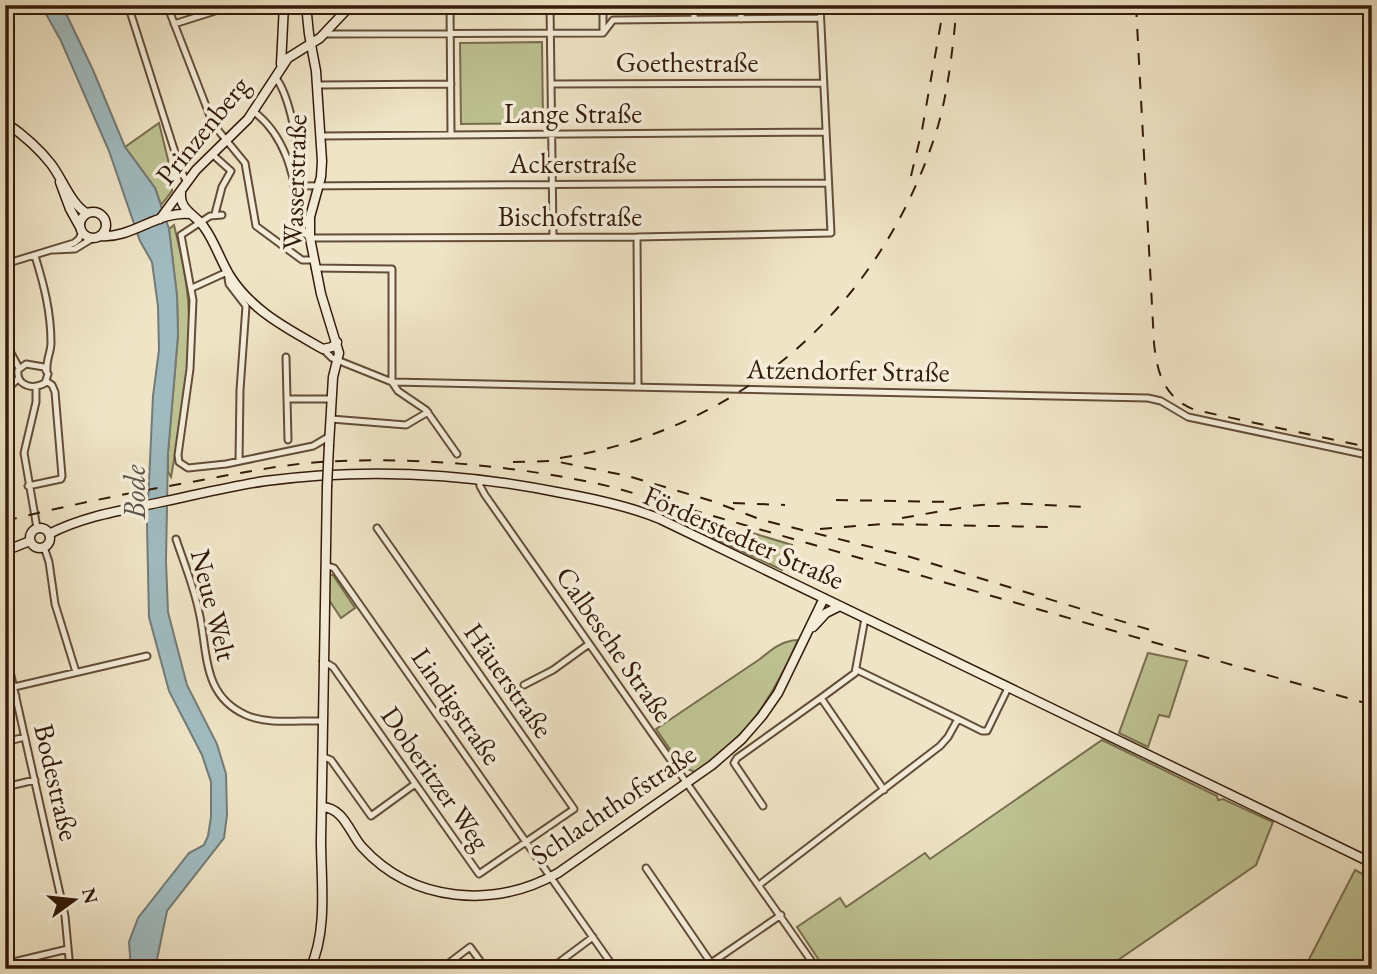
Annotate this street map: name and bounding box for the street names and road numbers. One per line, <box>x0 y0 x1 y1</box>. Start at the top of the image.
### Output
street label: Goethestraße <box>616 44 758 80</box>
street label: Prinzenberg <box>147 68 257 192</box>
street label: Lange Straße <box>504 95 642 131</box>
street label: Wasserstraße <box>274 113 314 250</box>
street label: Ackerstraße <box>508 145 637 181</box>
street label: Bischofstraße <box>498 198 642 234</box>
street label: Atzendorfer Straße <box>745 350 950 390</box>
street label: Förderstedter Straße <box>638 477 850 597</box>
street label: Neue Welt <box>183 546 245 665</box>
street label: Calbesche Straße <box>548 559 682 729</box>
street label: Häuerstraße <box>456 615 562 745</box>
street label: Lindigstraße <box>404 641 510 772</box>
street label: Doberitzer Weg <box>373 699 499 858</box>
street label: Bodestraße <box>26 720 88 844</box>
street label: Schlachthofstraße <box>523 735 703 873</box>

